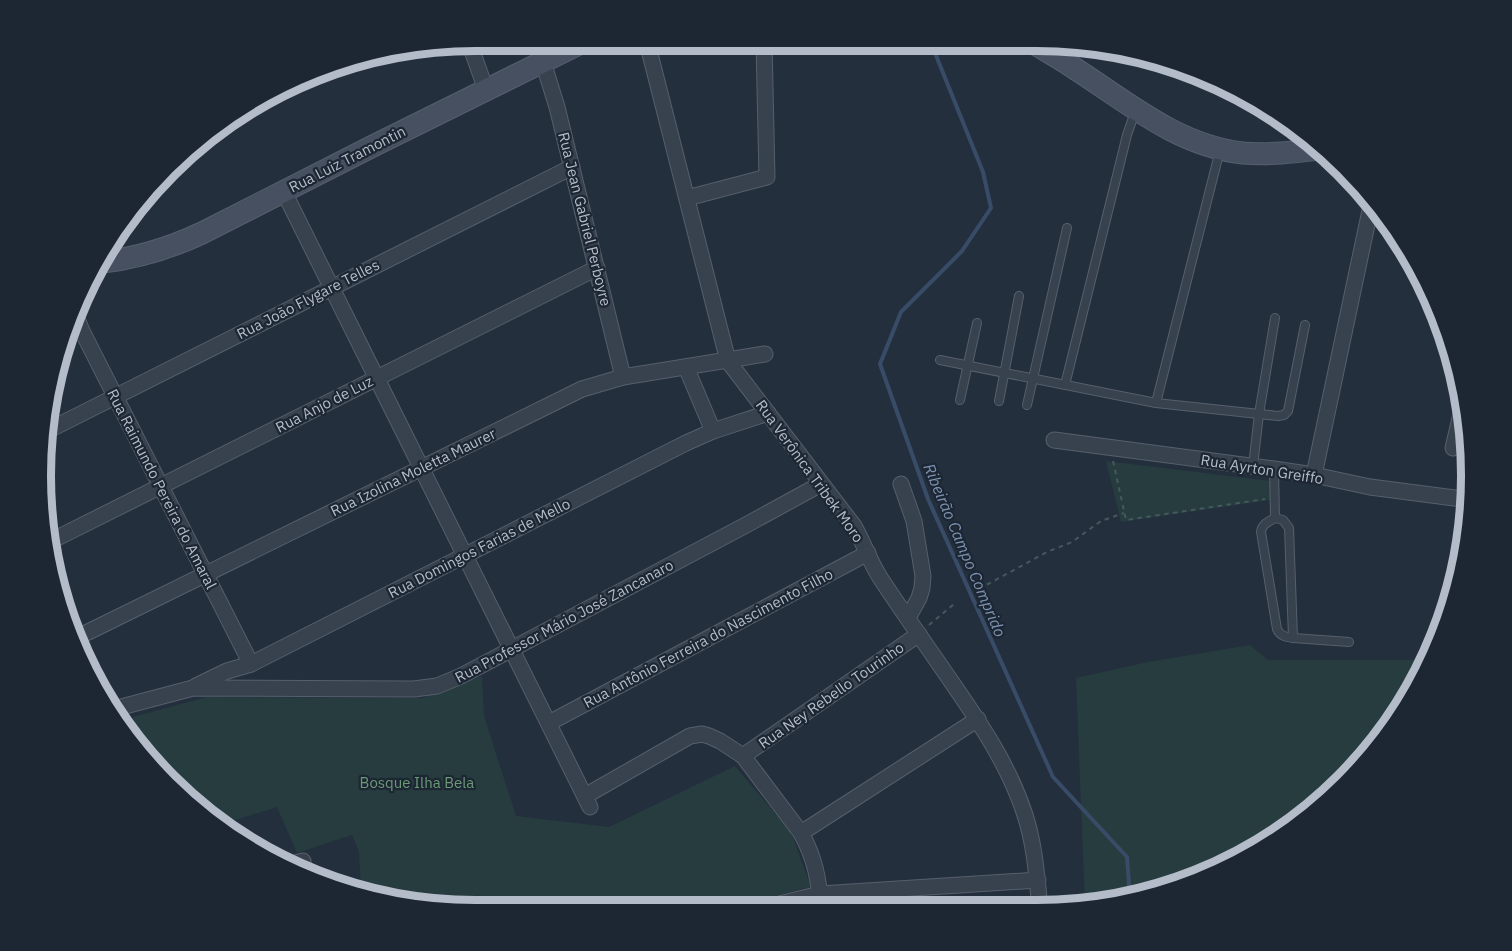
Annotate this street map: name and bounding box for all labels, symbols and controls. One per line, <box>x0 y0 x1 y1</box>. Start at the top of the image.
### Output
street label: Rua Luiz Tramontin <box>285 121 409 197</box>
street label: Rua Jean Gabriel Perboyre <box>554 130 616 308</box>
street label: Rua João Flygare Telles <box>233 255 383 343</box>
street label: Rua Anjo de Luz <box>272 371 376 437</box>
street label: Rua Raimundo Pereira do Amaral <box>103 386 221 592</box>
street label: Rua Verônica Tribek Moro <box>752 396 868 546</box>
street label: Rua Izolina Moletta Maurer <box>327 423 499 520</box>
street label: Rua Ayrton Greiffo <box>1199 450 1325 488</box>
water label: Ribeirão Campo Comprido <box>919 460 1011 640</box>
street label: Rua Domingos Farias de Mello <box>385 494 573 602</box>
street label: Rua Professor Mário José Zancanaro <box>451 555 677 687</box>
street label: Rua Antônio Ferreira do Nascimento Filho <box>580 564 836 712</box>
street label: Rua Ney Rebello Tourinho <box>755 638 907 752</box>
park label: Bosque Ilha Bela <box>360 773 474 792</box>

